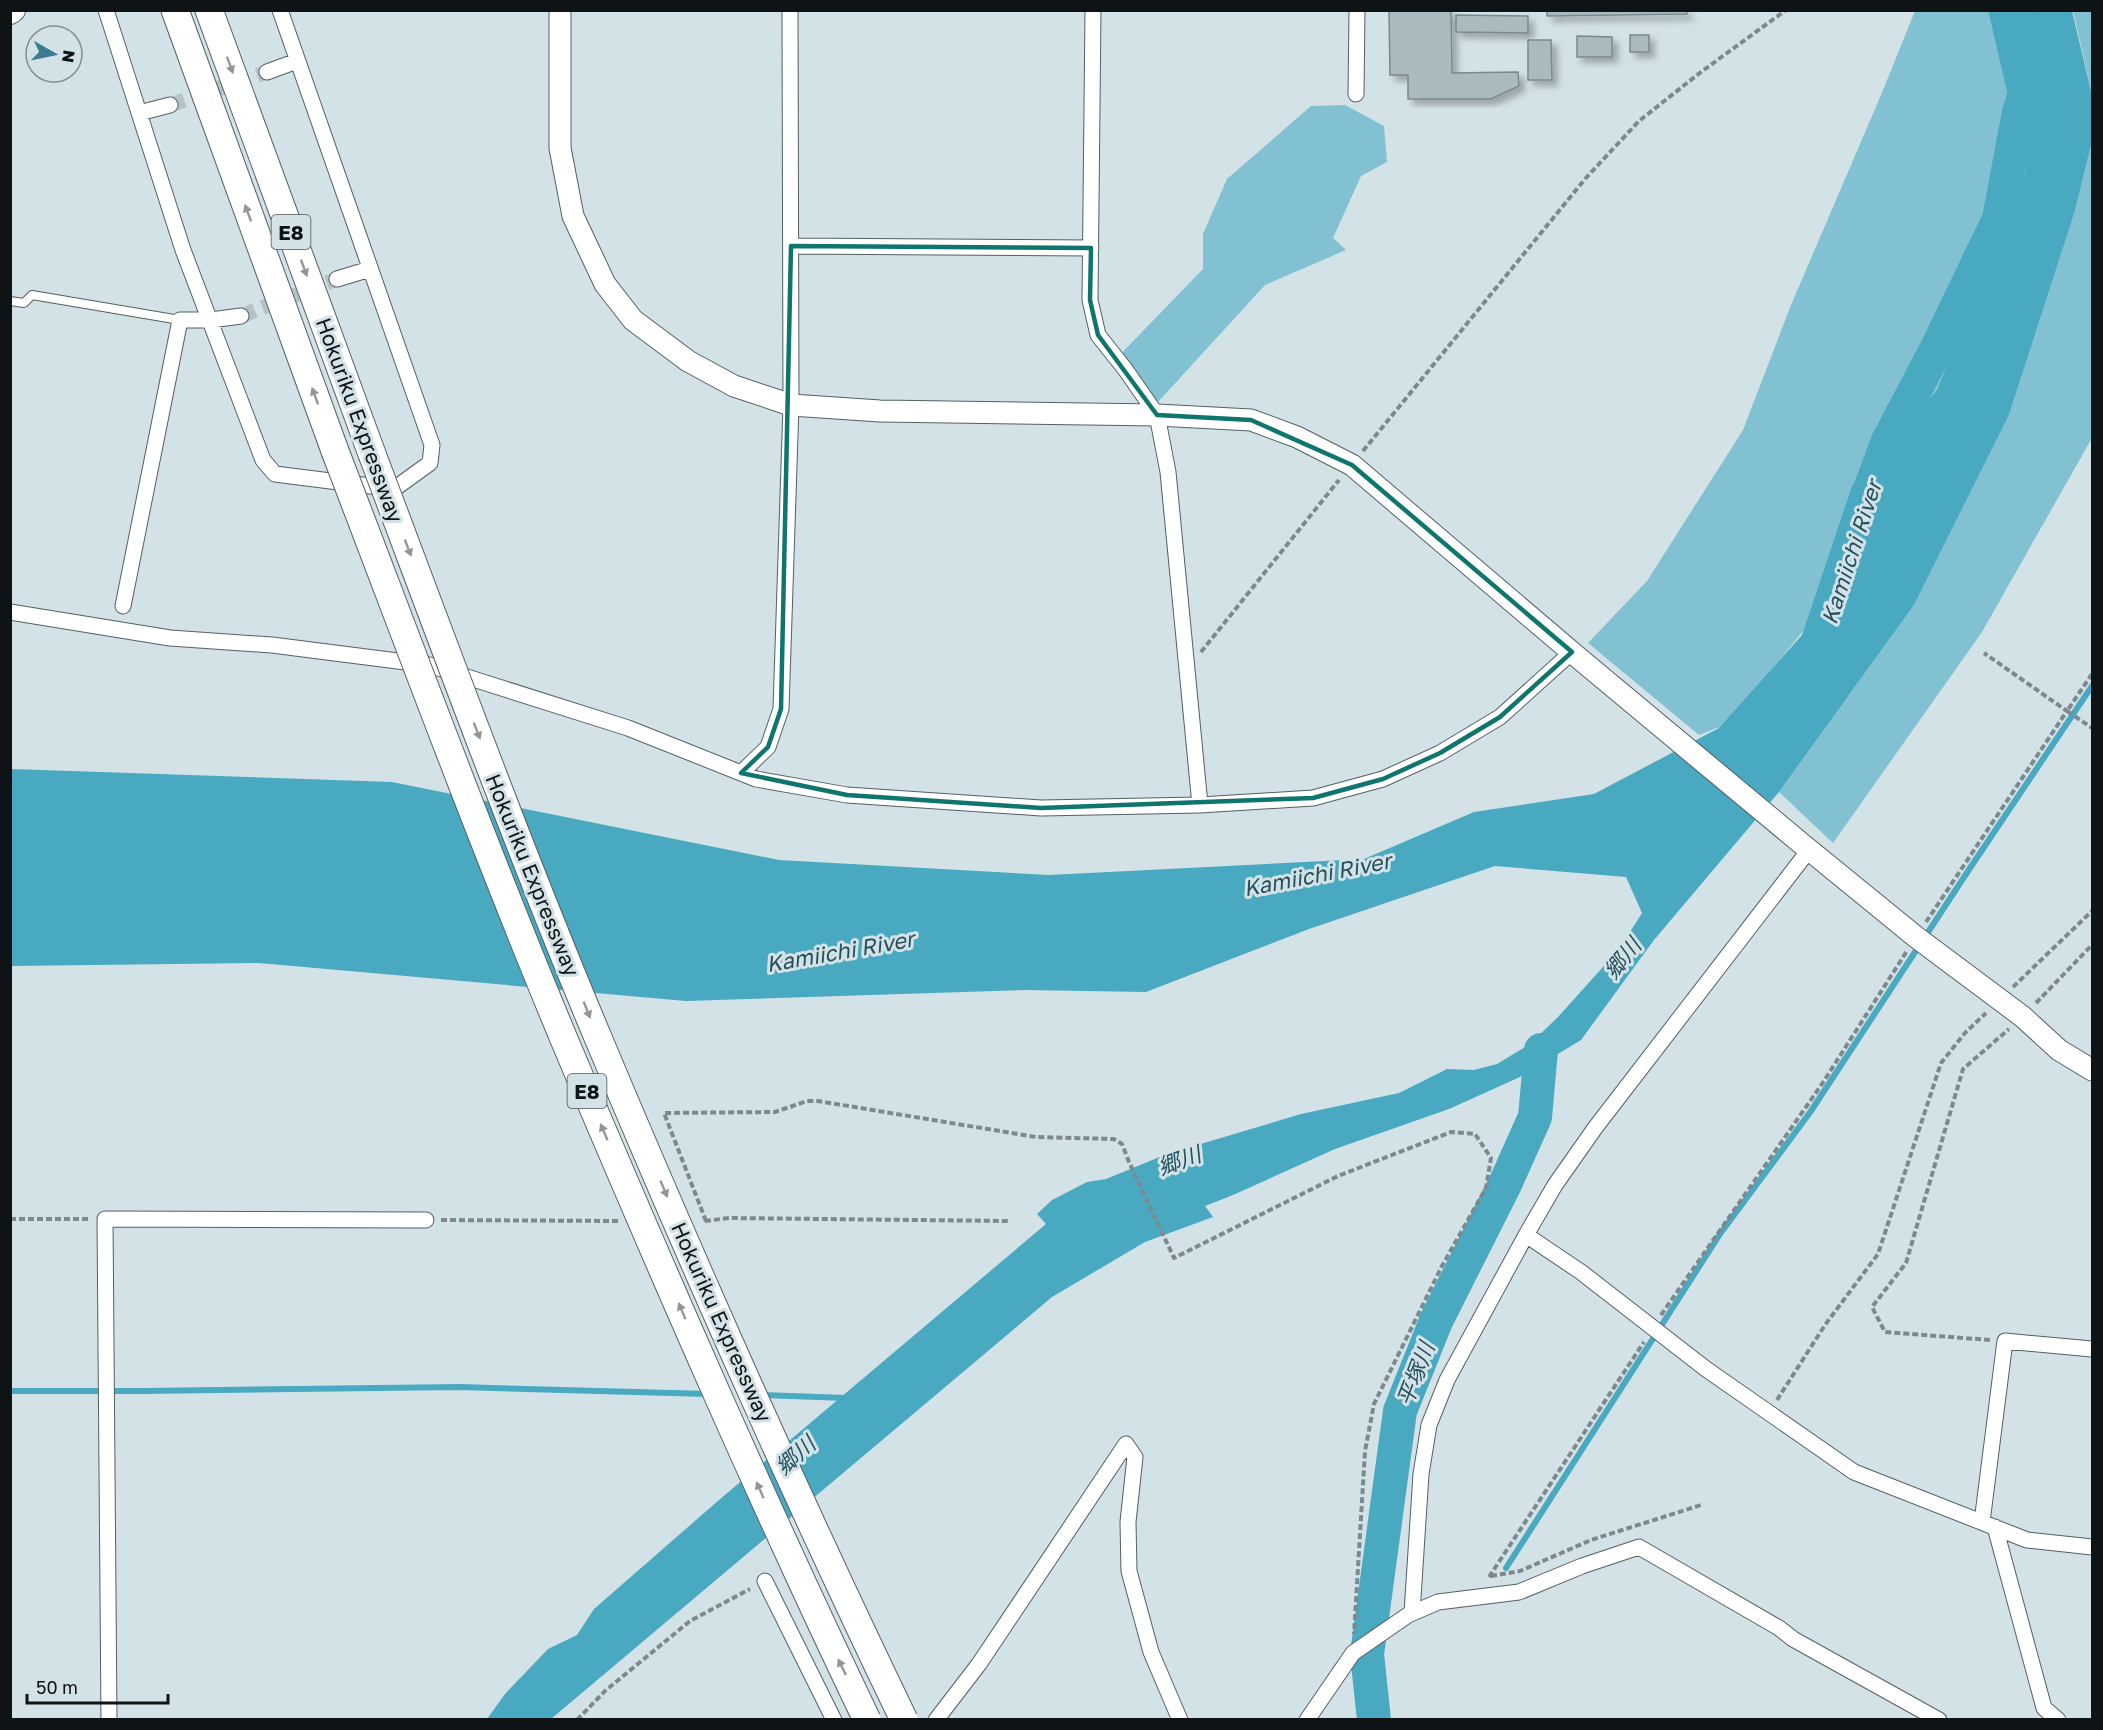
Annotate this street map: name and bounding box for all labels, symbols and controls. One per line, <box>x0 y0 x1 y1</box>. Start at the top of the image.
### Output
north arrow <box>24 24 84 84</box>
text: N <box>58 49 80 64</box>
one-way arrow <box>225 57 235 75</box>
one-way arrow <box>243 204 253 222</box>
road number: E8 <box>272 215 310 249</box>
one-way arrow <box>300 259 309 277</box>
street label: Hokuriku Expressway <box>311 314 409 526</box>
one-way arrow <box>310 387 320 405</box>
water label: Kamiichi River <box>1815 473 1888 627</box>
one-way arrow <box>403 540 413 558</box>
one-way arrow <box>472 722 482 740</box>
street label: Hokuriku Expressway <box>480 770 586 980</box>
water label: Kamiichi River <box>1241 846 1396 902</box>
water label: Kamiichi River <box>764 924 919 977</box>
water label: 郷川 <box>1598 931 1648 984</box>
one-way arrow <box>583 1001 592 1019</box>
road number: E8 <box>568 1074 606 1108</box>
one-way arrow <box>600 1124 609 1141</box>
water label: 郷川 <box>1154 1139 1206 1180</box>
one-way arrow <box>659 1180 669 1198</box>
street label: Hokuriku Expressway <box>666 1218 778 1426</box>
one-way arrow <box>677 1303 686 1320</box>
water label: 平塚川 <box>1391 1336 1440 1410</box>
water label: 郷川 <box>770 1429 822 1480</box>
one-way arrow <box>756 1481 765 1498</box>
one-way arrow <box>837 1658 846 1675</box>
scale bar <box>27 1667 168 1705</box>
text: 50 m <box>36 1676 78 1698</box>

